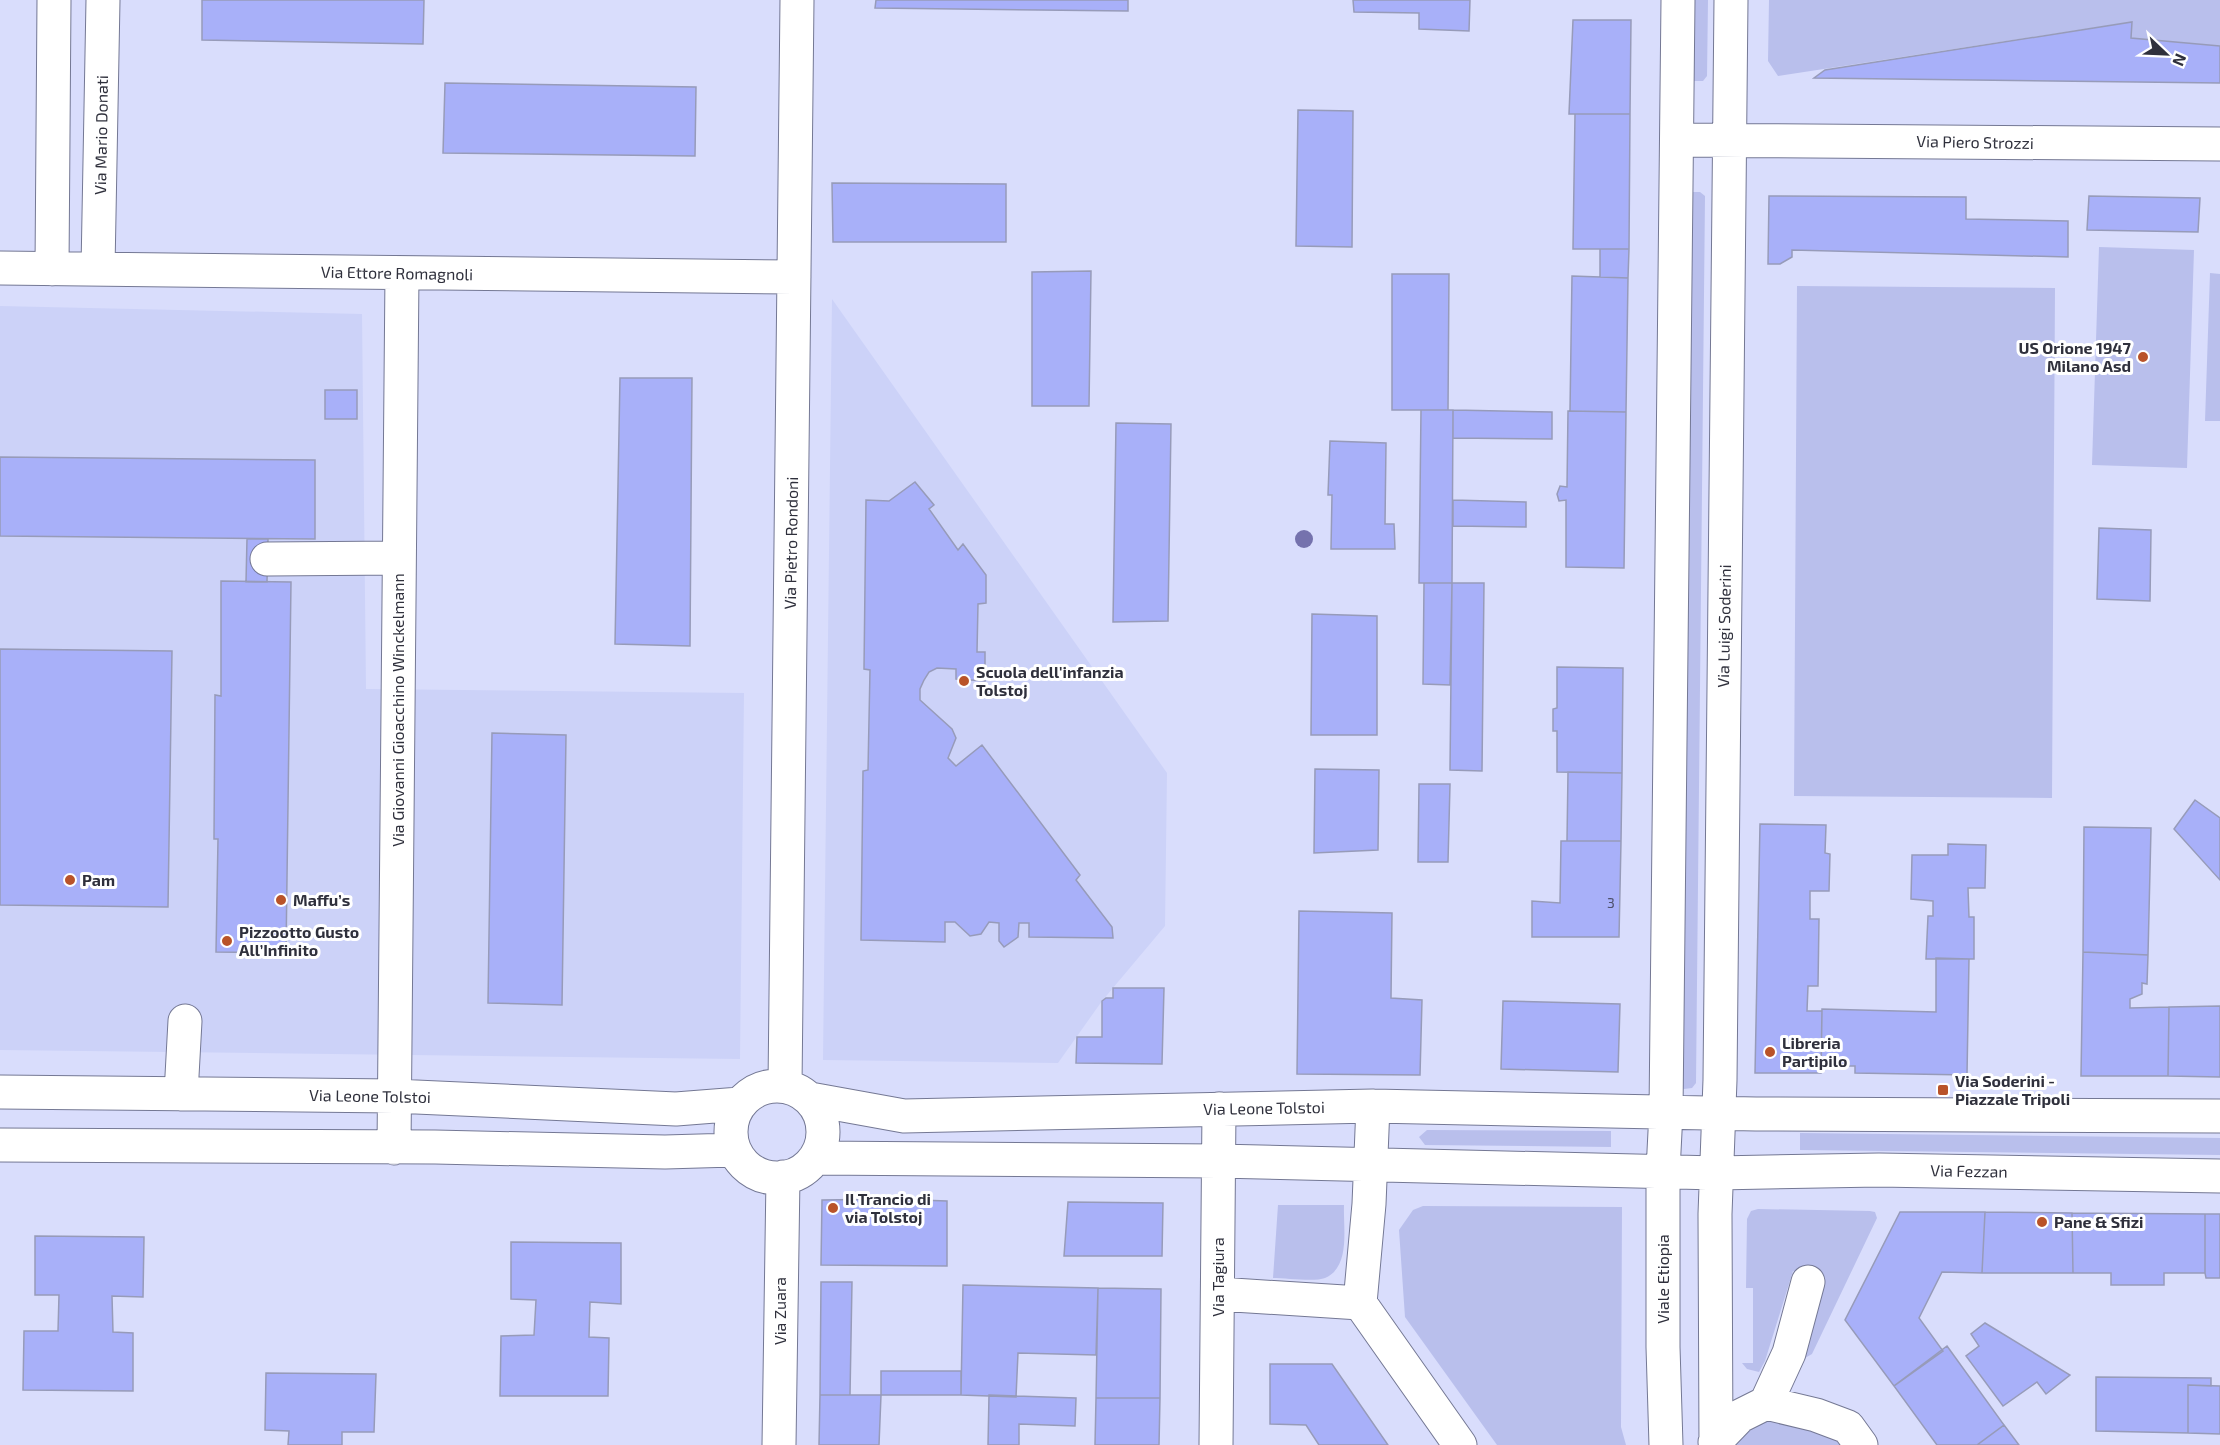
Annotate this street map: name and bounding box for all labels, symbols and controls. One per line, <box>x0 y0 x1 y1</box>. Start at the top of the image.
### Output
north arrow <box>2136 24 2196 84</box>
text: N <box>2169 51 2191 69</box>
street label: Via Mario Donati <box>90 75 111 195</box>
street label: Via Piero Strozzi <box>1916 131 2034 152</box>
street label: Via Ettore Romagnoli <box>321 262 473 283</box>
place label: US Orione 1947 Milano Asd <box>2018 338 2132 375</box>
marker: US Orione 1947 Milano Asd <box>2136 350 2150 364</box>
street label: Via Pietro Rondoni <box>780 476 801 610</box>
street label: Via Luigi Soderini <box>1713 564 1734 688</box>
street label: Via Giovanni Gioacchino Winckelmann <box>388 573 407 847</box>
place label: Scuola dell'infanzia Tolstoj <box>976 662 1124 699</box>
marker: Scuola dell'infanzia Tolstoj <box>957 674 971 688</box>
place label: Pam <box>82 870 115 889</box>
marker: Pam <box>63 873 77 887</box>
place label: Maffu’s <box>293 890 350 909</box>
marker: Maffu’s <box>274 893 288 907</box>
house number: 3 <box>1607 894 1615 911</box>
place label: Pizzootto Gusto All’Infinito <box>239 922 359 959</box>
marker: Pizzootto Gusto All’Infinito <box>220 934 234 948</box>
place label: Libreria Partipilo <box>1782 1033 1847 1070</box>
marker: Libreria Partipilo <box>1763 1045 1777 1059</box>
place label: Via Soderini - Piazzale Tripoli <box>1955 1071 2070 1108</box>
marker: Via Soderini - Piazzale Tripoli <box>1936 1083 1950 1097</box>
street label: Via Leone Tolstoi <box>309 1085 431 1106</box>
street label: Via Leone Tolstoi <box>1203 1097 1325 1118</box>
street label: Via Fezzan <box>1930 1160 2008 1181</box>
place label: Il Trancio di via Tolstoj <box>845 1189 931 1226</box>
marker: Il Trancio di via Tolstoj <box>826 1201 840 1215</box>
place label: Pane & Sfizi <box>2054 1212 2144 1231</box>
marker: Pane & Sfizi <box>2035 1215 2049 1229</box>
street label: Viale Etiopia <box>1653 1234 1672 1324</box>
street label: Via Tagiura <box>1208 1237 1227 1317</box>
street label: Via Zuara <box>770 1277 789 1345</box>

